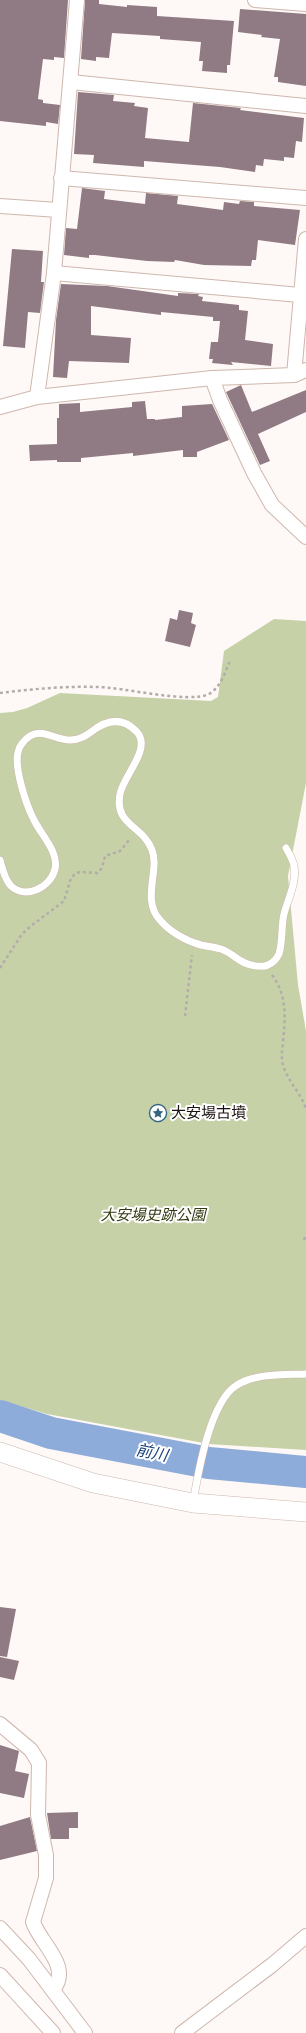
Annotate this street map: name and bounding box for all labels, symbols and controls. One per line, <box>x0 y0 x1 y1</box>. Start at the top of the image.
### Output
place icon: 大安場古墳 <box>148 1103 168 1123</box>
place label: 大安場古墳 <box>171 1104 246 1122</box>
park label: 大安場史跡公園 <box>100 1206 207 1224</box>
water label: 前川 <box>134 1440 171 1465</box>

